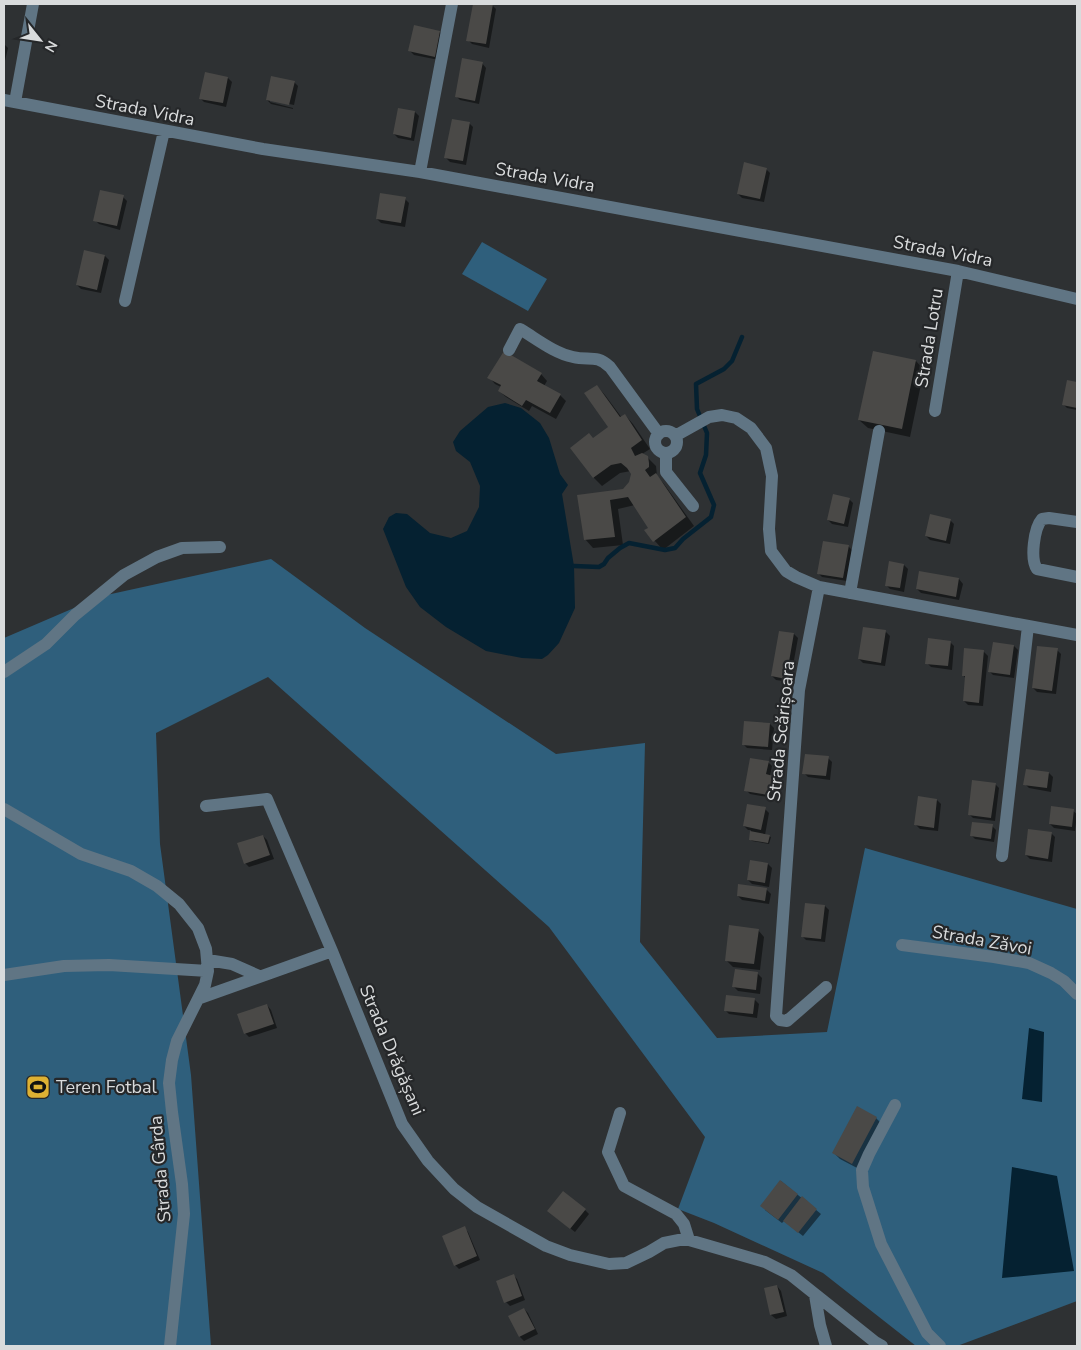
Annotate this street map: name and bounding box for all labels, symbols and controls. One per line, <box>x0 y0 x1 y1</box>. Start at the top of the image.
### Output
north arrow <box>15 15 65 65</box>
text: N <box>40 37 62 56</box>
street label: Strada Vidra <box>93 89 197 131</box>
street label: Strada Vidra <box>493 156 597 198</box>
street label: Strada Vidra <box>891 230 995 272</box>
street label: Strada Lotru <box>909 287 949 389</box>
street label: Strada Scărișoara <box>762 659 800 803</box>
street label: Strada Zăvoi <box>930 919 1034 961</box>
street label: Strada Drăgășani <box>354 981 430 1119</box>
sports icon: Teren Fotbal <box>25 1074 51 1100</box>
place label: Teren Fotbal <box>56 1075 158 1099</box>
street label: Strada Gârda <box>143 1115 177 1223</box>

